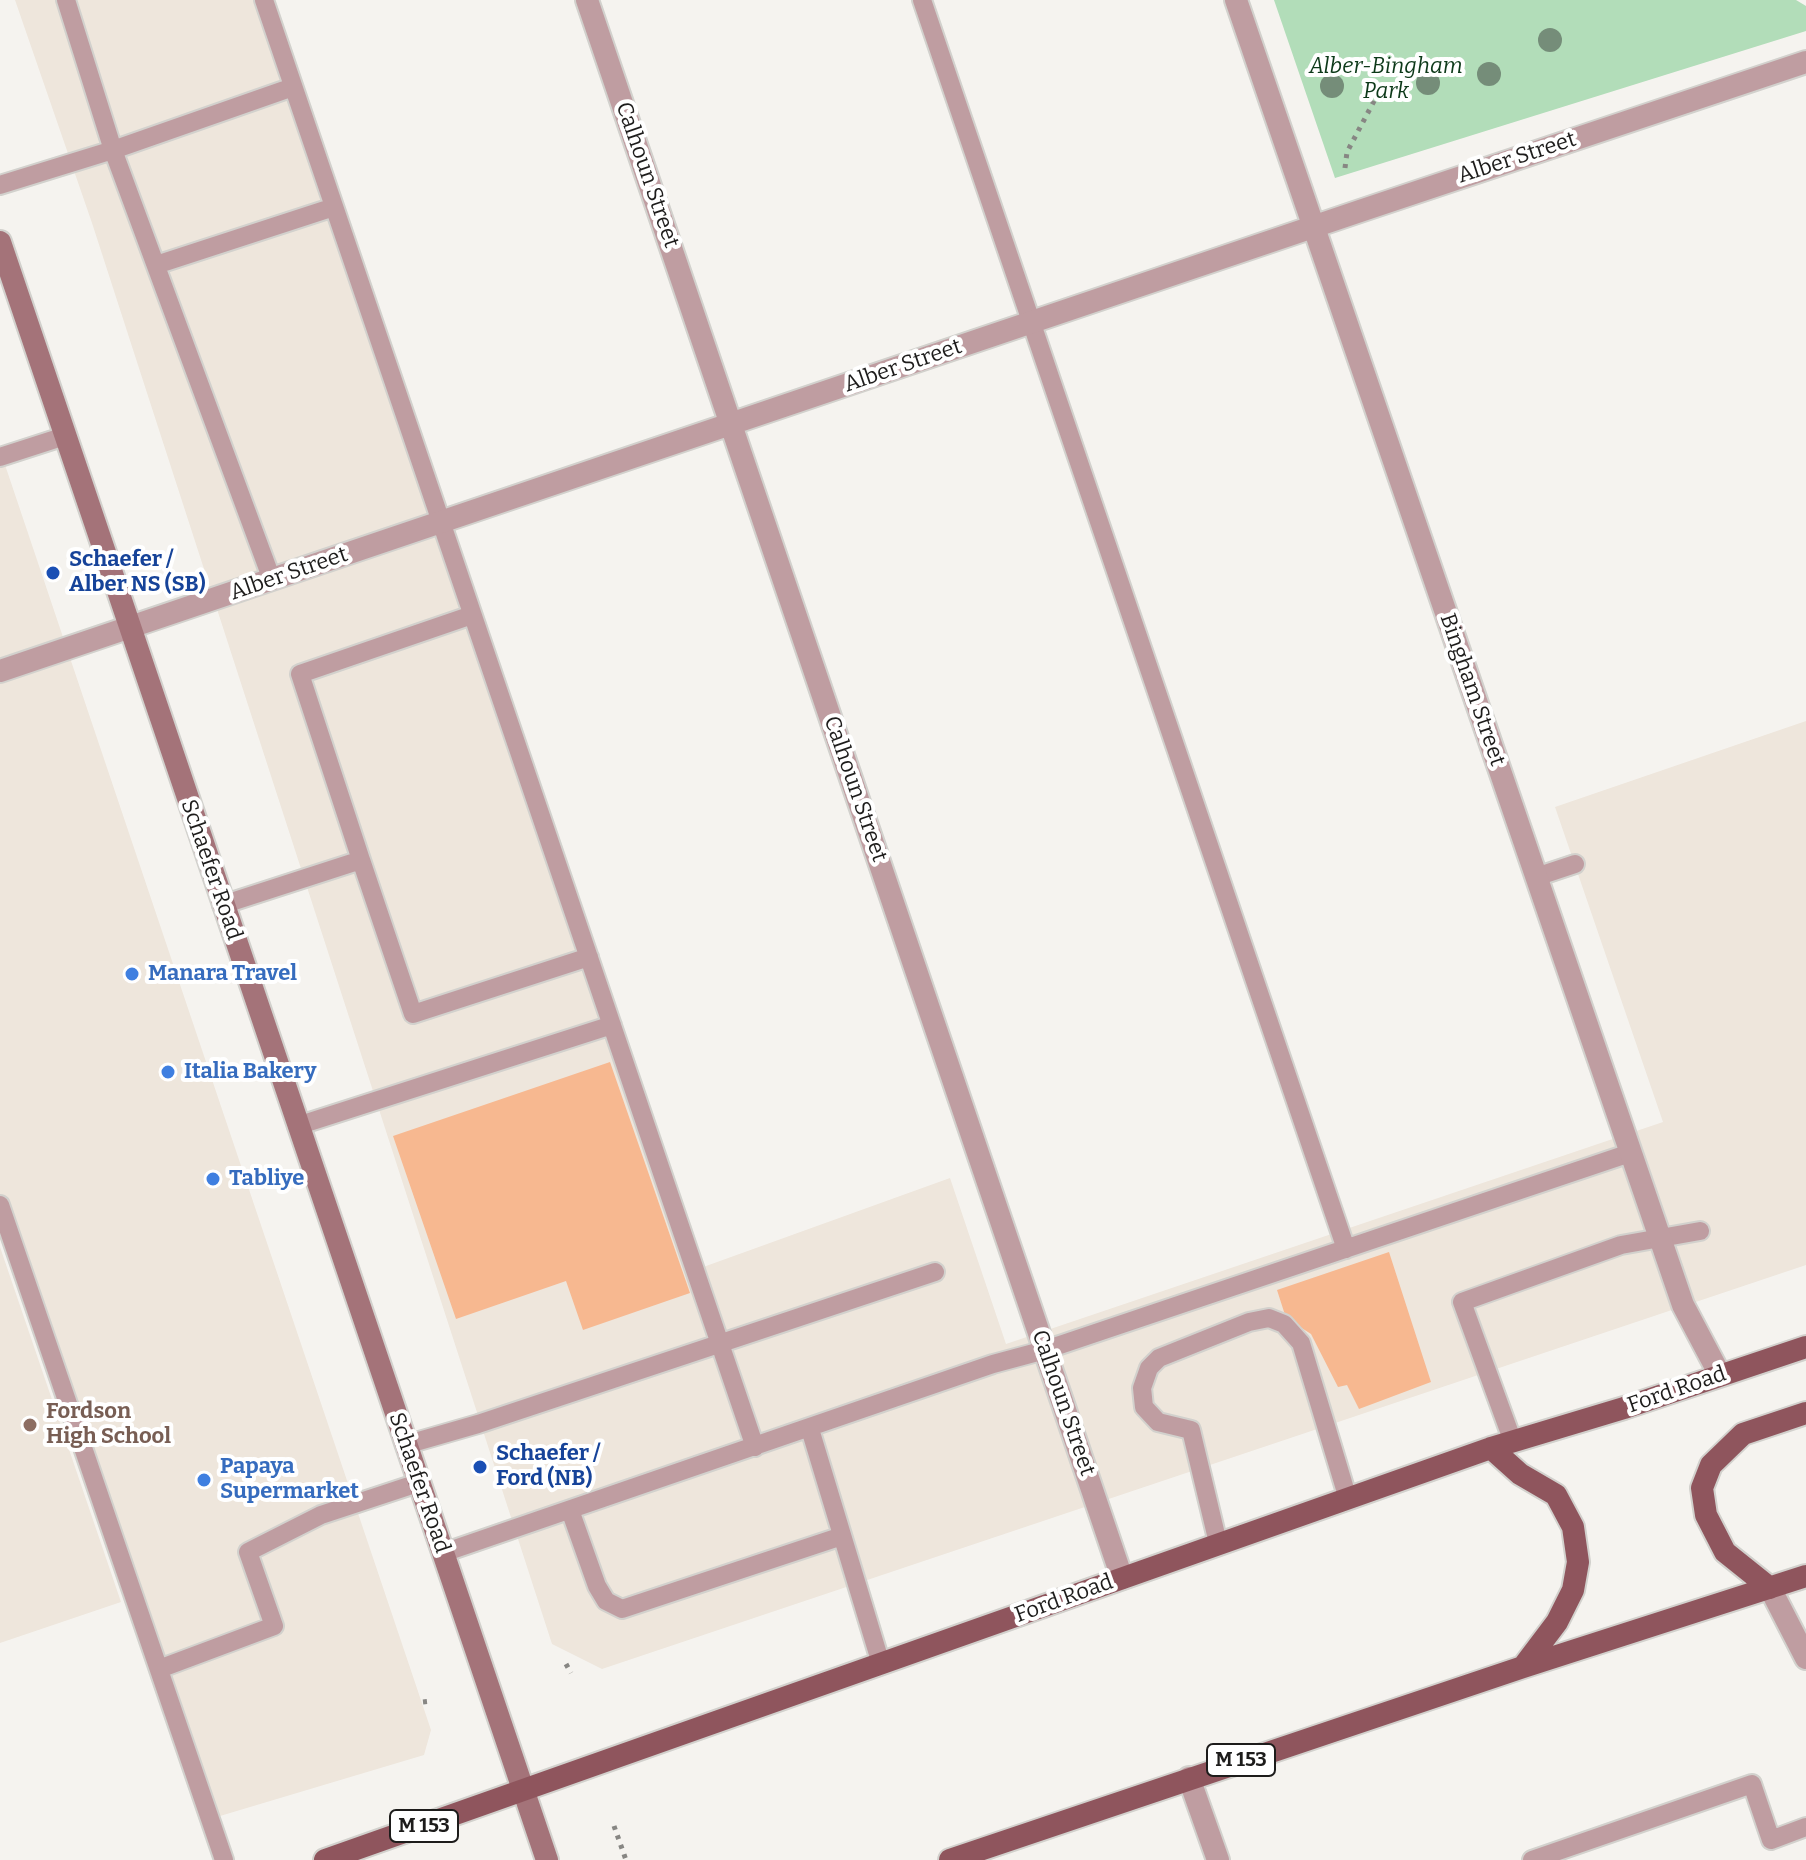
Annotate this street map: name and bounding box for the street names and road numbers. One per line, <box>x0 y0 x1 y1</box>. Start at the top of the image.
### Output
street label: Calhoun Street <box>610 99 684 251</box>
street label: Alber Street <box>1455 126 1579 190</box>
street label: Alber Street <box>841 334 965 398</box>
street label: Alber Street <box>227 542 351 606</box>
street label: Bingham Street <box>1434 610 1510 770</box>
street label: Calhoun Street <box>818 713 892 865</box>
street label: Schaefer Road <box>175 796 247 944</box>
street label: Calhoun Street <box>1026 1327 1100 1479</box>
street label: Ford Road <box>1624 1361 1730 1419</box>
street label: Schaefer Road <box>383 1409 455 1557</box>
street label: Ford Road <box>1011 1569 1117 1629</box>
road number: M 153 <box>1207 1744 1275 1776</box>
road number: M 153 <box>390 1810 458 1842</box>

